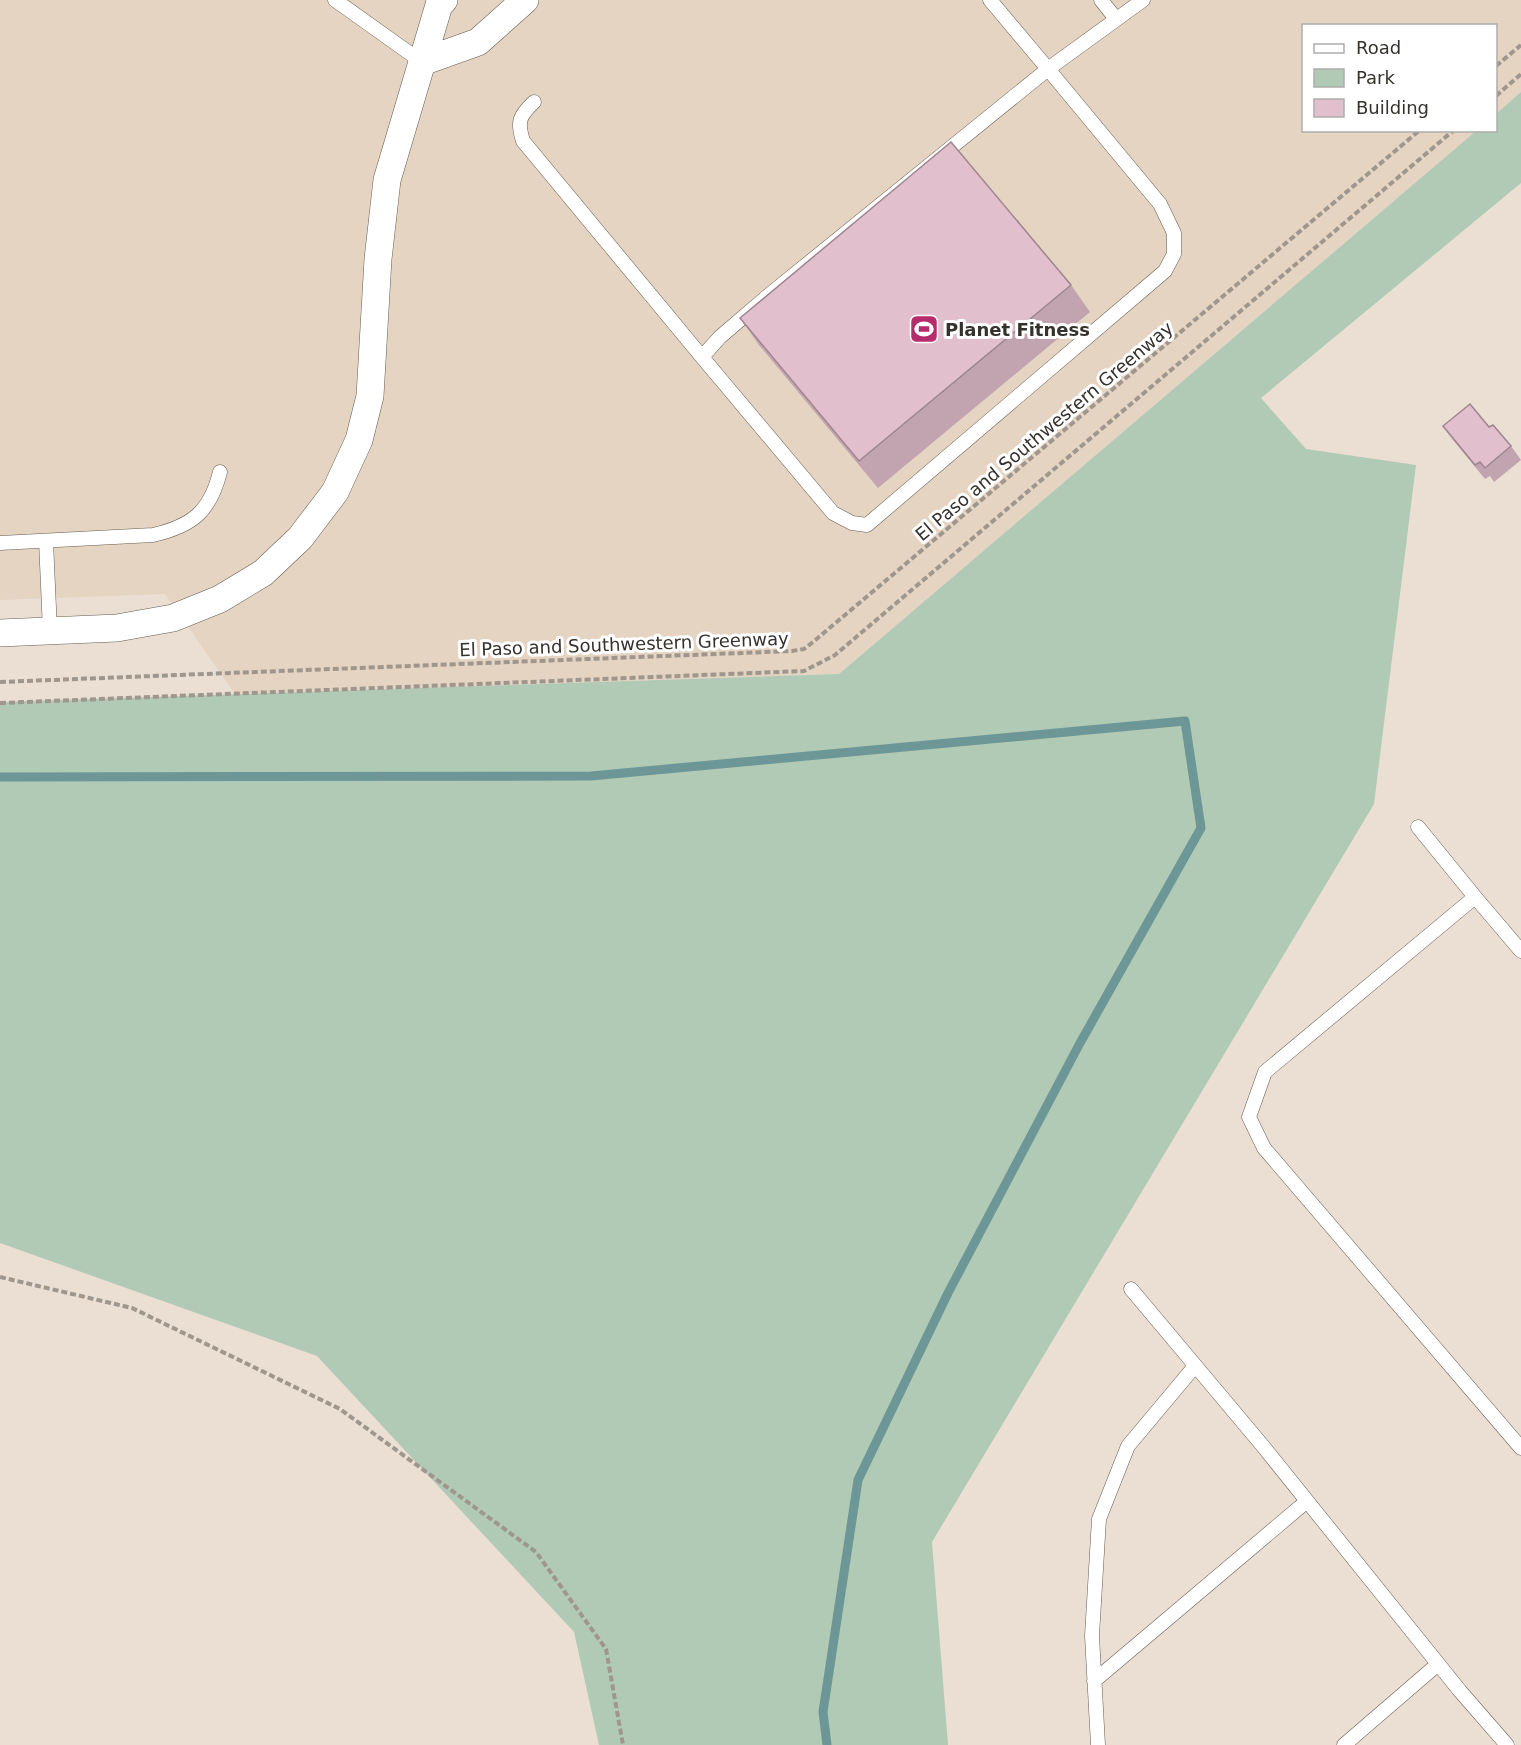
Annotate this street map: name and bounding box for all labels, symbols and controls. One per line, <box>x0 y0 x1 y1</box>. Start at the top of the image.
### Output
legend <box>1302 24 1497 132</box>
text: Road <box>1356 37 1401 58</box>
text: Park <box>1356 67 1395 88</box>
text: Building <box>1356 97 1429 118</box>
sports icon: Planet Fitness <box>908 313 940 345</box>
street label: El Paso and Southwestern Greenway <box>911 317 1177 545</box>
place label: Planet Fitness <box>945 319 1090 340</box>
street label: El Paso and Southwestern Greenway <box>459 628 789 660</box>

